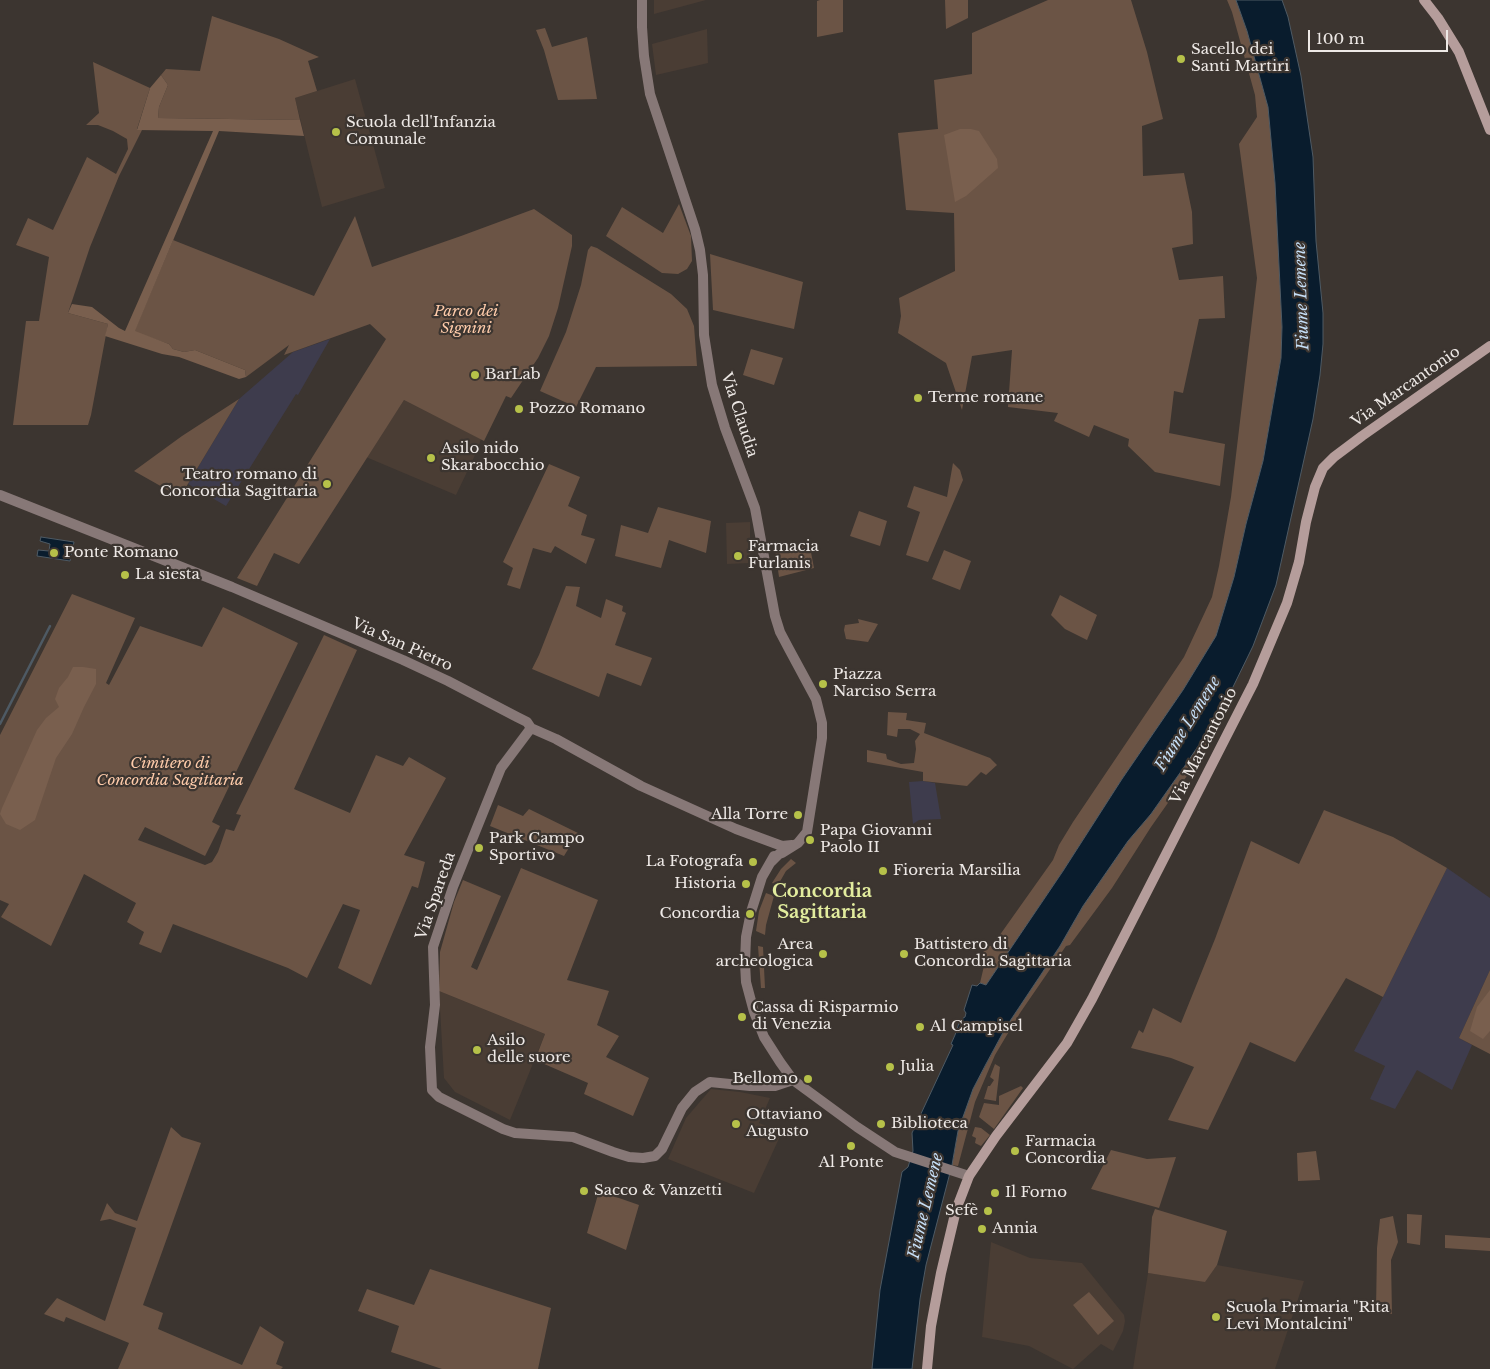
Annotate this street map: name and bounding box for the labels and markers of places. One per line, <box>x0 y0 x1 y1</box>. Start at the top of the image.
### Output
place label: Sacello dei Santi Martiri <box>1191 41 1289 76</box>
marker: Sacello dei Santi Martiri <box>1175 53 1187 65</box>
place label: Scuola dell'Infanzia Comunale <box>346 114 496 149</box>
marker: Scuola dell'Infanzia Comunale <box>330 126 342 138</box>
place label: BarLab <box>485 366 541 384</box>
marker: BarLab <box>469 369 481 381</box>
place label: Terme romane <box>928 389 1043 407</box>
marker: Terme romane <box>912 392 924 404</box>
place label: Pozzo Romano <box>529 400 645 418</box>
marker: Pozzo Romano <box>513 403 525 415</box>
place label: Asilo nido Skarabocchio <box>441 440 545 475</box>
marker: Asilo nido Skarabocchio <box>425 452 437 464</box>
place label: Teatro romano di Concordia Sagittaria <box>160 466 317 501</box>
marker: Teatro romano di Concordia Sagittaria <box>321 478 333 490</box>
place label: Farmacia Furlanis <box>748 538 819 573</box>
place label: Ponte Romano <box>64 544 179 562</box>
marker: Ponte Romano <box>48 547 60 559</box>
marker: Farmacia Furlanis <box>732 550 744 562</box>
place label: La siesta <box>135 566 200 584</box>
marker: La siesta <box>119 569 131 581</box>
place label: Piazza Narciso Serra <box>833 666 936 701</box>
marker: Piazza Narciso Serra <box>817 678 829 690</box>
place label: Alla Torre <box>711 806 788 824</box>
marker: Alla Torre <box>792 809 804 821</box>
place label: Papa Giovanni Paolo II <box>820 822 932 857</box>
place label: Park Campo Sportivo <box>489 830 585 865</box>
marker: Papa Giovanni Paolo II <box>804 834 816 846</box>
marker: Park Campo Sportivo <box>473 842 485 854</box>
place label: La Fotografa <box>646 853 743 871</box>
marker: La Fotografa <box>747 856 759 868</box>
place label: Fioreria Marsilia <box>893 862 1020 880</box>
marker: Fioreria Marsilia <box>877 865 889 877</box>
place label: Historia <box>674 875 736 893</box>
marker: Historia <box>740 878 752 890</box>
place label: Concordia <box>659 905 740 923</box>
marker: Concordia <box>744 908 756 920</box>
place label: Area archeologica <box>716 936 813 971</box>
place label: Battistero di Concordia Sagittaria <box>914 936 1071 971</box>
marker: Area archeologica <box>817 948 829 960</box>
marker: Battistero di Concordia Sagittaria <box>898 948 910 960</box>
place label: Cassa di Risparmio di Venezia <box>752 999 899 1034</box>
marker: Cassa di Risparmio di Venezia <box>736 1011 748 1023</box>
place label: Al Campisel <box>930 1018 1023 1036</box>
marker: Al Campisel <box>914 1021 926 1033</box>
place label: Asilo delle suore <box>487 1032 571 1067</box>
marker: Asilo delle suore <box>471 1044 483 1056</box>
place label: Julia <box>900 1058 934 1076</box>
marker: Julia <box>884 1061 896 1073</box>
place label: Bellomo <box>732 1070 798 1088</box>
marker: Bellomo <box>802 1073 814 1085</box>
place label: Ottaviano Augusto <box>746 1106 822 1141</box>
place label: Biblioteca <box>891 1115 968 1133</box>
marker: Ottaviano Augusto <box>730 1118 742 1130</box>
marker: Biblioteca <box>875 1118 887 1130</box>
place label: Farmacia Concordia <box>1025 1133 1106 1168</box>
marker: Al Ponte <box>845 1140 857 1152</box>
marker: Farmacia Concordia <box>1009 1145 1021 1157</box>
place label: Al Ponte <box>818 1154 884 1172</box>
place label: Sacco & Vanzetti <box>594 1182 722 1200</box>
place label: Il Forno <box>1005 1184 1067 1202</box>
marker: Sacco & Vanzetti <box>578 1185 590 1197</box>
marker: Il Forno <box>989 1187 1001 1199</box>
place label: Sefè <box>945 1202 978 1220</box>
marker: Sefè <box>982 1205 994 1217</box>
place label: Annia <box>992 1220 1038 1238</box>
marker: Annia <box>976 1223 988 1235</box>
place label: Scuola Primaria "Rita Levi Montalcini" <box>1226 1299 1389 1334</box>
marker: Scuola Primaria "Rita Levi Montalcini" <box>1210 1311 1222 1323</box>

